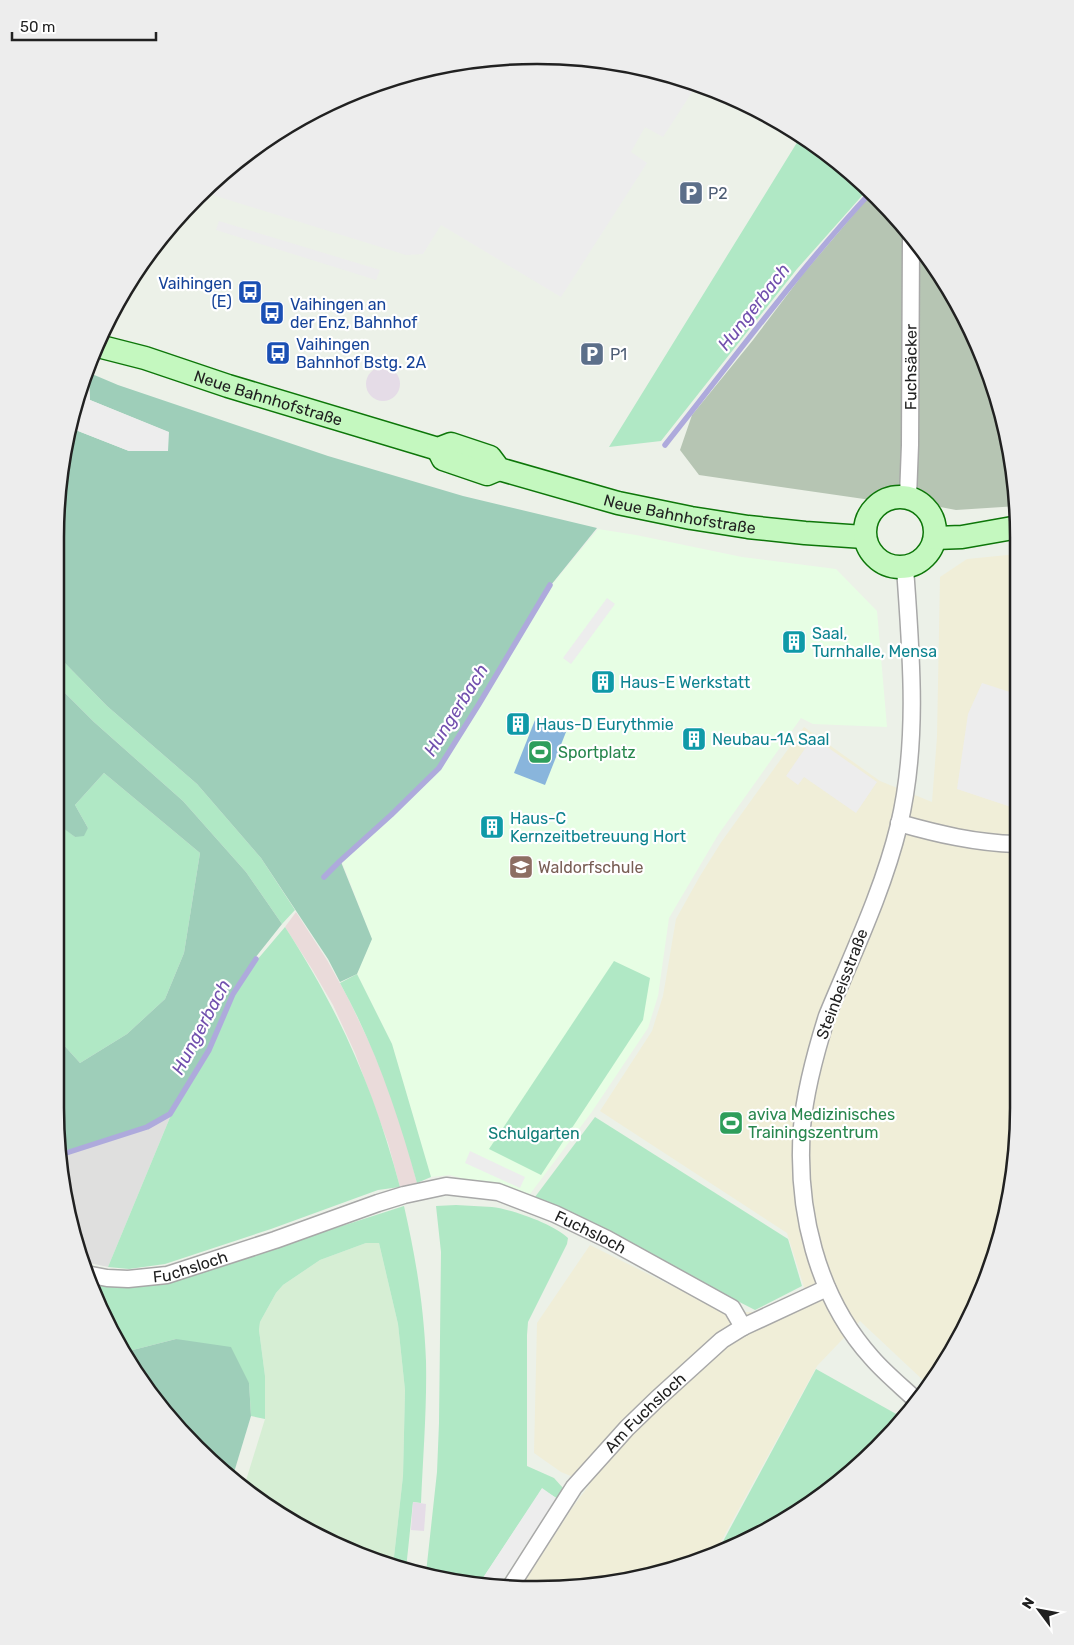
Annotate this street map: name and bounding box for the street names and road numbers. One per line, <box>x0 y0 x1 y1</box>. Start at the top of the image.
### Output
street label: Fuchsäcker <box>901 324 920 410</box>
street label: Neue Bahnhofstraße <box>192 366 345 429</box>
street label: Neue Bahnhofstraße <box>602 490 757 537</box>
street label: Steinbeisstraße <box>812 926 872 1042</box>
street label: Fuchsloch <box>552 1206 630 1257</box>
street label: Fuchsloch <box>152 1247 230 1286</box>
street label: Am Fuchsloch <box>600 1368 689 1456</box>

